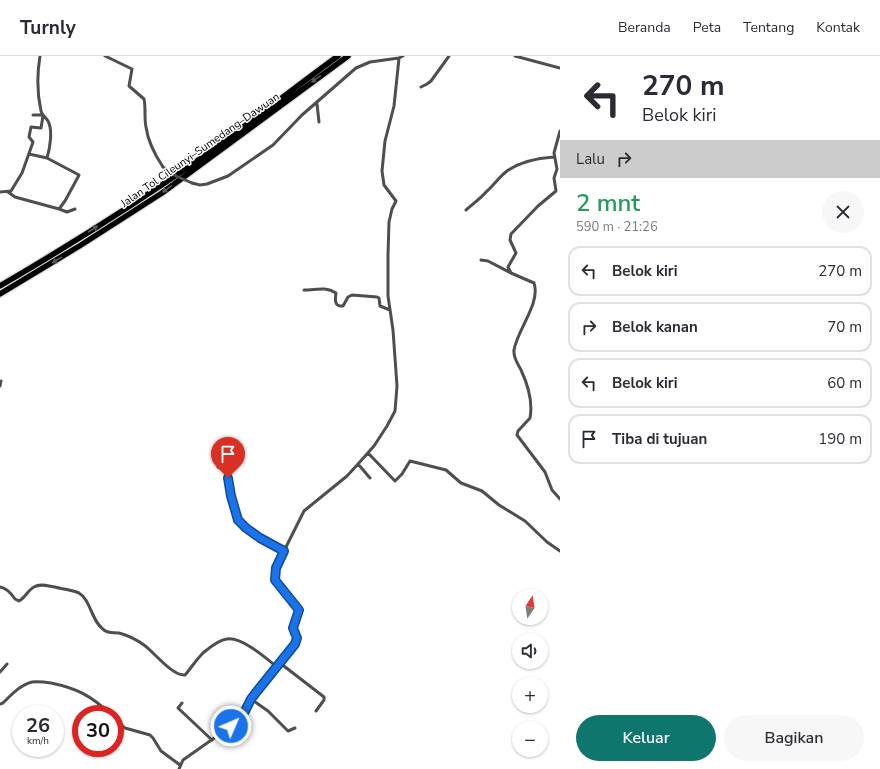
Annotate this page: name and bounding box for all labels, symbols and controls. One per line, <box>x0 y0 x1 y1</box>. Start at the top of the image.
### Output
text: Turnly <box>20 15 76 41</box>
text: Beranda <box>618 18 671 37</box>
text: Peta <box>693 18 721 37</box>
text: Tentang <box>743 18 794 37</box>
text: Kontak <box>816 18 860 37</box>
text: 270 m <box>642 67 725 105</box>
icon: left <box>576 72 628 124</box>
one-way arrow <box>311 75 322 83</box>
street label: Jalan Tol Cileunyi–Sumedang–Dawuan <box>117 89 282 211</box>
text: Belok kiri <box>642 103 716 127</box>
icon: right <box>613 148 635 170</box>
text: Lalu <box>576 149 605 169</box>
one-way arrow <box>161 185 172 193</box>
text: 2 mnt <box>576 187 640 219</box>
button: close <box>822 191 864 233</box>
text: 590 m · 21:26 <box>576 218 658 236</box>
one-way arrow <box>87 226 99 233</box>
one-way arrow <box>51 256 63 263</box>
icon: left <box>578 260 600 282</box>
text: Belok kiri <box>612 261 677 281</box>
text: 270 m <box>818 261 862 281</box>
icon: right <box>578 316 600 338</box>
text: Belok kanan <box>612 317 698 337</box>
text: 70 m <box>827 317 862 337</box>
icon: left <box>578 372 600 394</box>
text: Belok kiri <box>612 373 677 393</box>
text: 60 m <box>827 373 862 393</box>
icon: arrive <box>578 428 600 450</box>
text: Tiba di tujuan <box>612 429 707 449</box>
text: 190 m <box>818 429 862 449</box>
pin <box>211 437 245 478</box>
icon: arrive <box>217 443 239 465</box>
north arrow <box>512 589 548 625</box>
map controls <box>512 589 548 757</box>
button: sound <box>512 633 548 669</box>
button: + <box>512 677 548 713</box>
speed limit sign: 30 <box>72 705 124 757</box>
position arrow <box>210 705 252 747</box>
text: 26 <box>26 712 50 739</box>
button: Keluar <box>576 715 716 761</box>
button: Bagikan <box>724 715 864 761</box>
button: − <box>512 721 548 757</box>
text: km/h <box>27 734 49 748</box>

